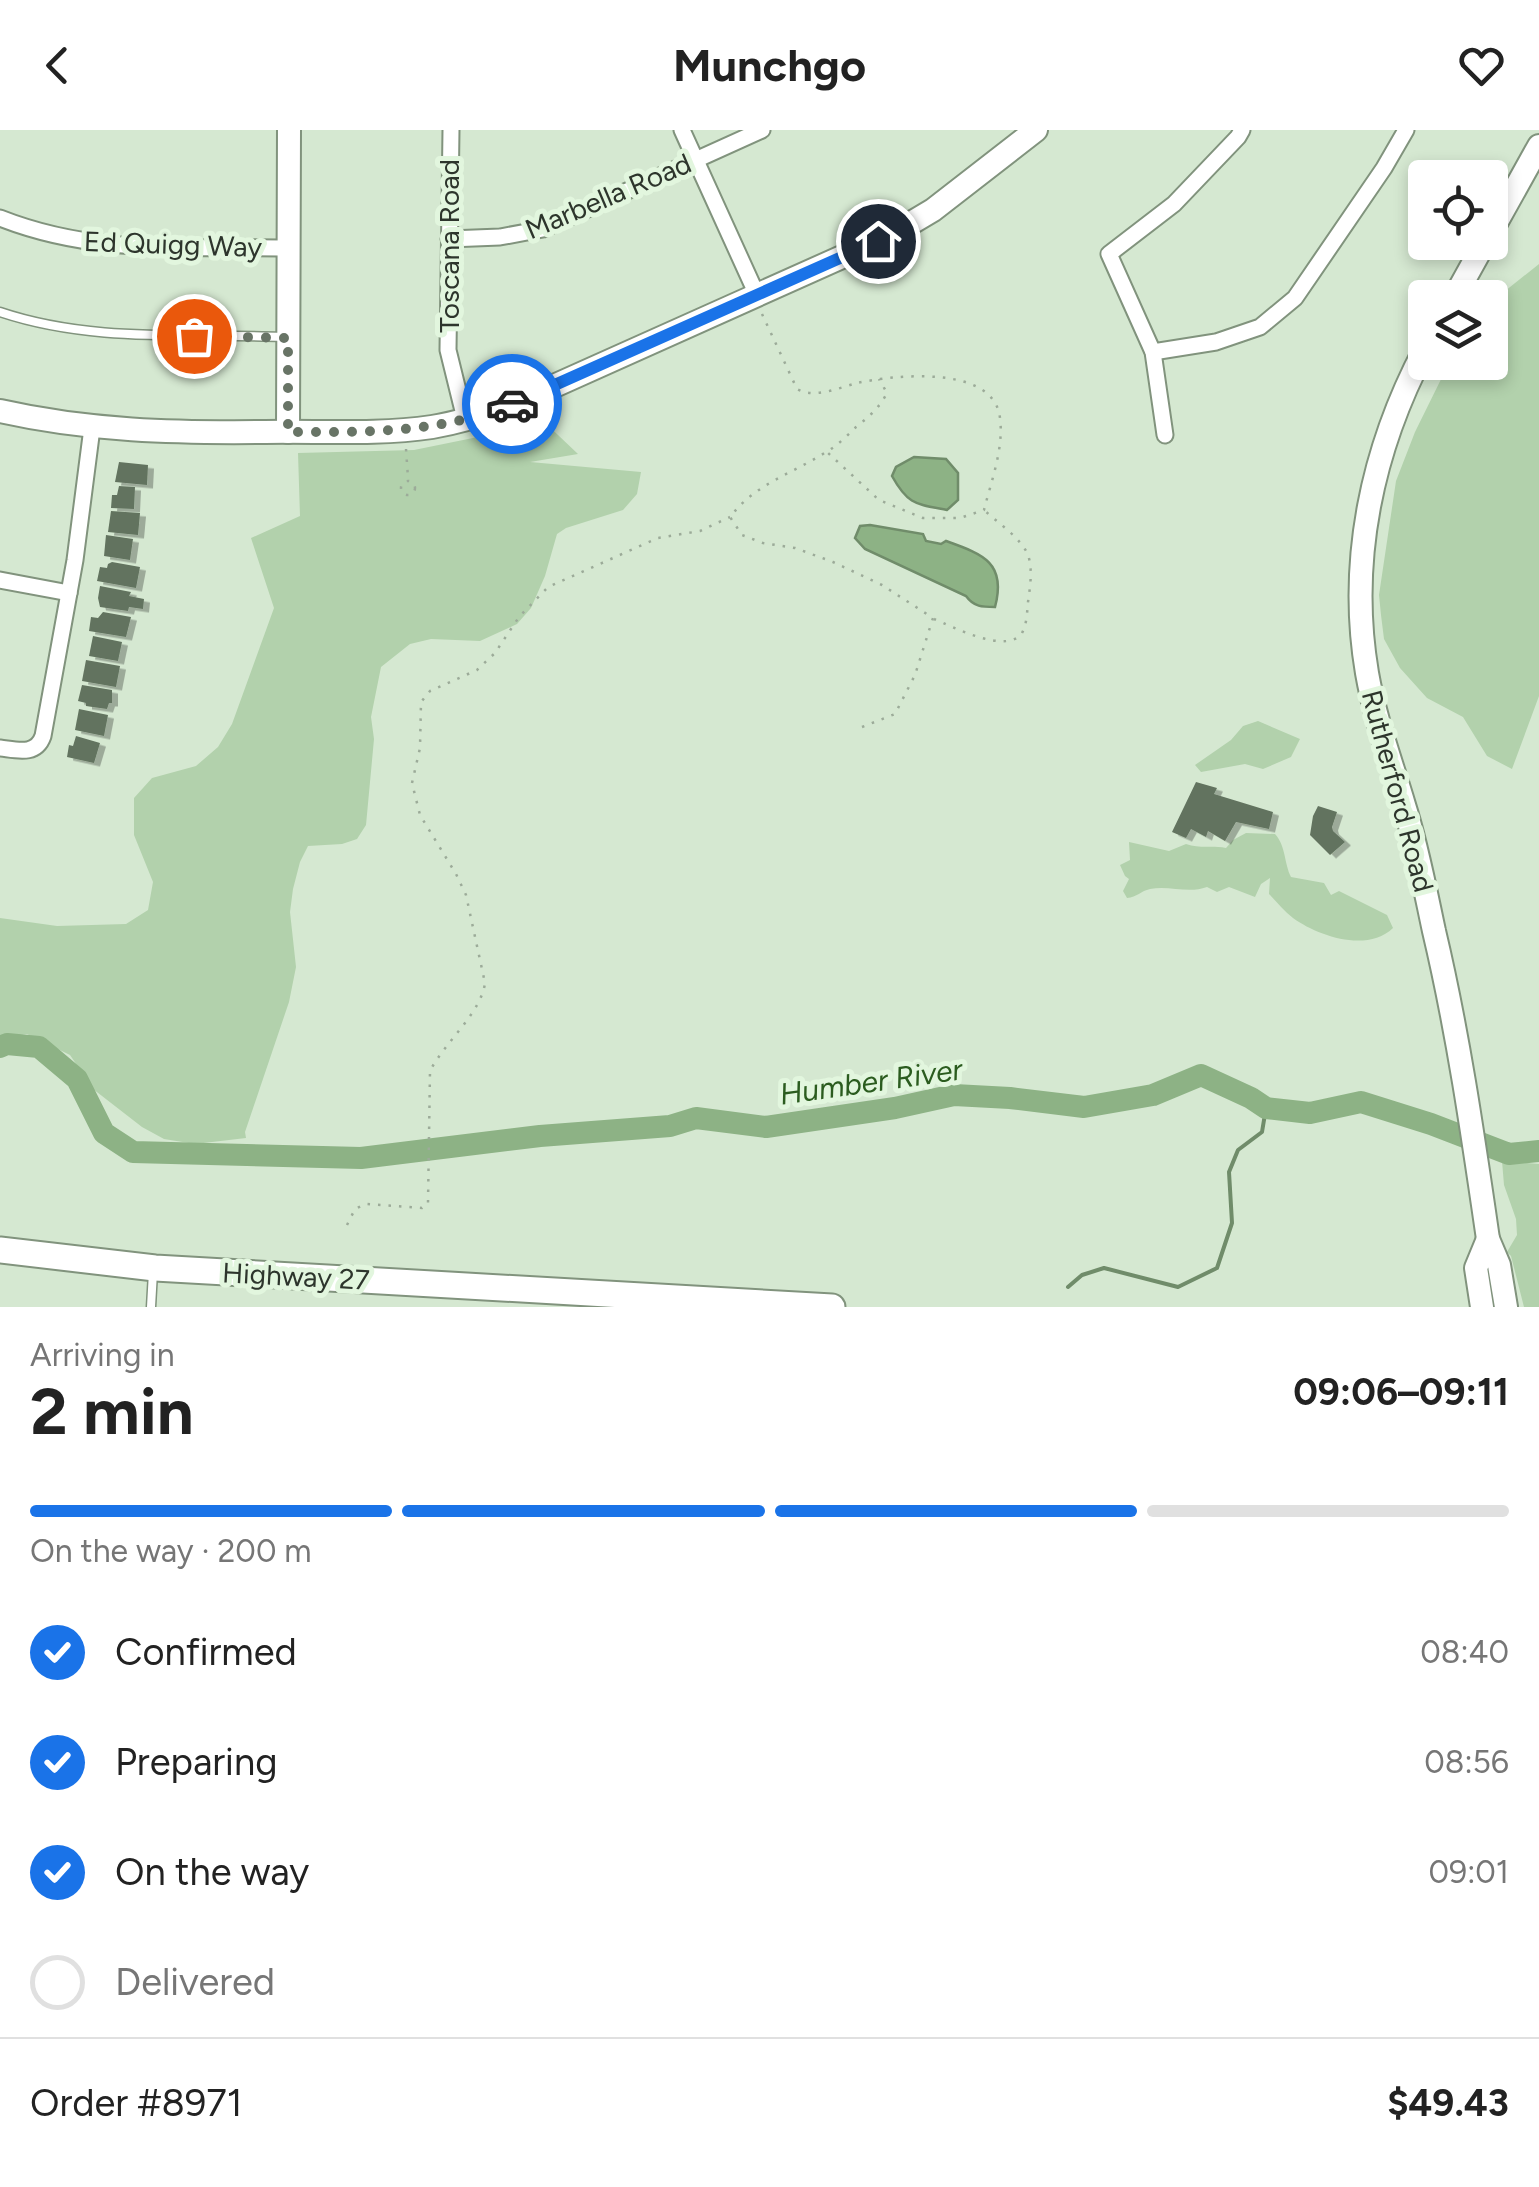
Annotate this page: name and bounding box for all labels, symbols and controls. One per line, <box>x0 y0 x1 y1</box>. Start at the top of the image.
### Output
icon: back <box>30 38 85 93</box>
text: Munchgo <box>673 38 866 92</box>
icon: heart <box>1454 38 1509 93</box>
street label: Marbella Road <box>520 146 696 246</box>
street label: Toscana Road <box>432 159 466 333</box>
map controls <box>1408 160 1508 380</box>
button: locate <box>1408 160 1508 260</box>
pin <box>836 199 921 284</box>
icon: home <box>851 214 906 269</box>
street label: Ed Quigg Way <box>83 224 263 264</box>
button: layers <box>1408 280 1508 380</box>
pin <box>152 294 237 379</box>
icon: bag <box>167 309 222 364</box>
courier <box>462 354 562 454</box>
icon: car <box>485 377 540 432</box>
street label: Rutherford Road <box>1355 686 1441 896</box>
water label: Humber River <box>777 1050 966 1113</box>
street label: Highway 27 <box>222 1255 370 1297</box>
text: Arriving in <box>30 1336 175 1374</box>
text: 09:06–09:11 <box>1293 1369 1509 1415</box>
text: 2 min <box>30 1372 194 1450</box>
text: On the way · 200 m <box>30 1532 312 1570</box>
icon: check <box>30 1625 85 1680</box>
text: Confirmed <box>115 1629 297 1675</box>
text: 08:40 <box>1420 1633 1509 1671</box>
icon: check <box>30 1735 85 1790</box>
text: Preparing <box>115 1739 277 1785</box>
text: 08:56 <box>1424 1743 1509 1781</box>
icon: check <box>30 1845 85 1900</box>
text: On the way <box>115 1849 309 1895</box>
text: 09:01 <box>1429 1853 1509 1891</box>
text: Delivered <box>115 1959 275 2005</box>
text: Order #8971 <box>30 2080 242 2126</box>
text: $49.43 <box>1387 2080 1509 2126</box>

